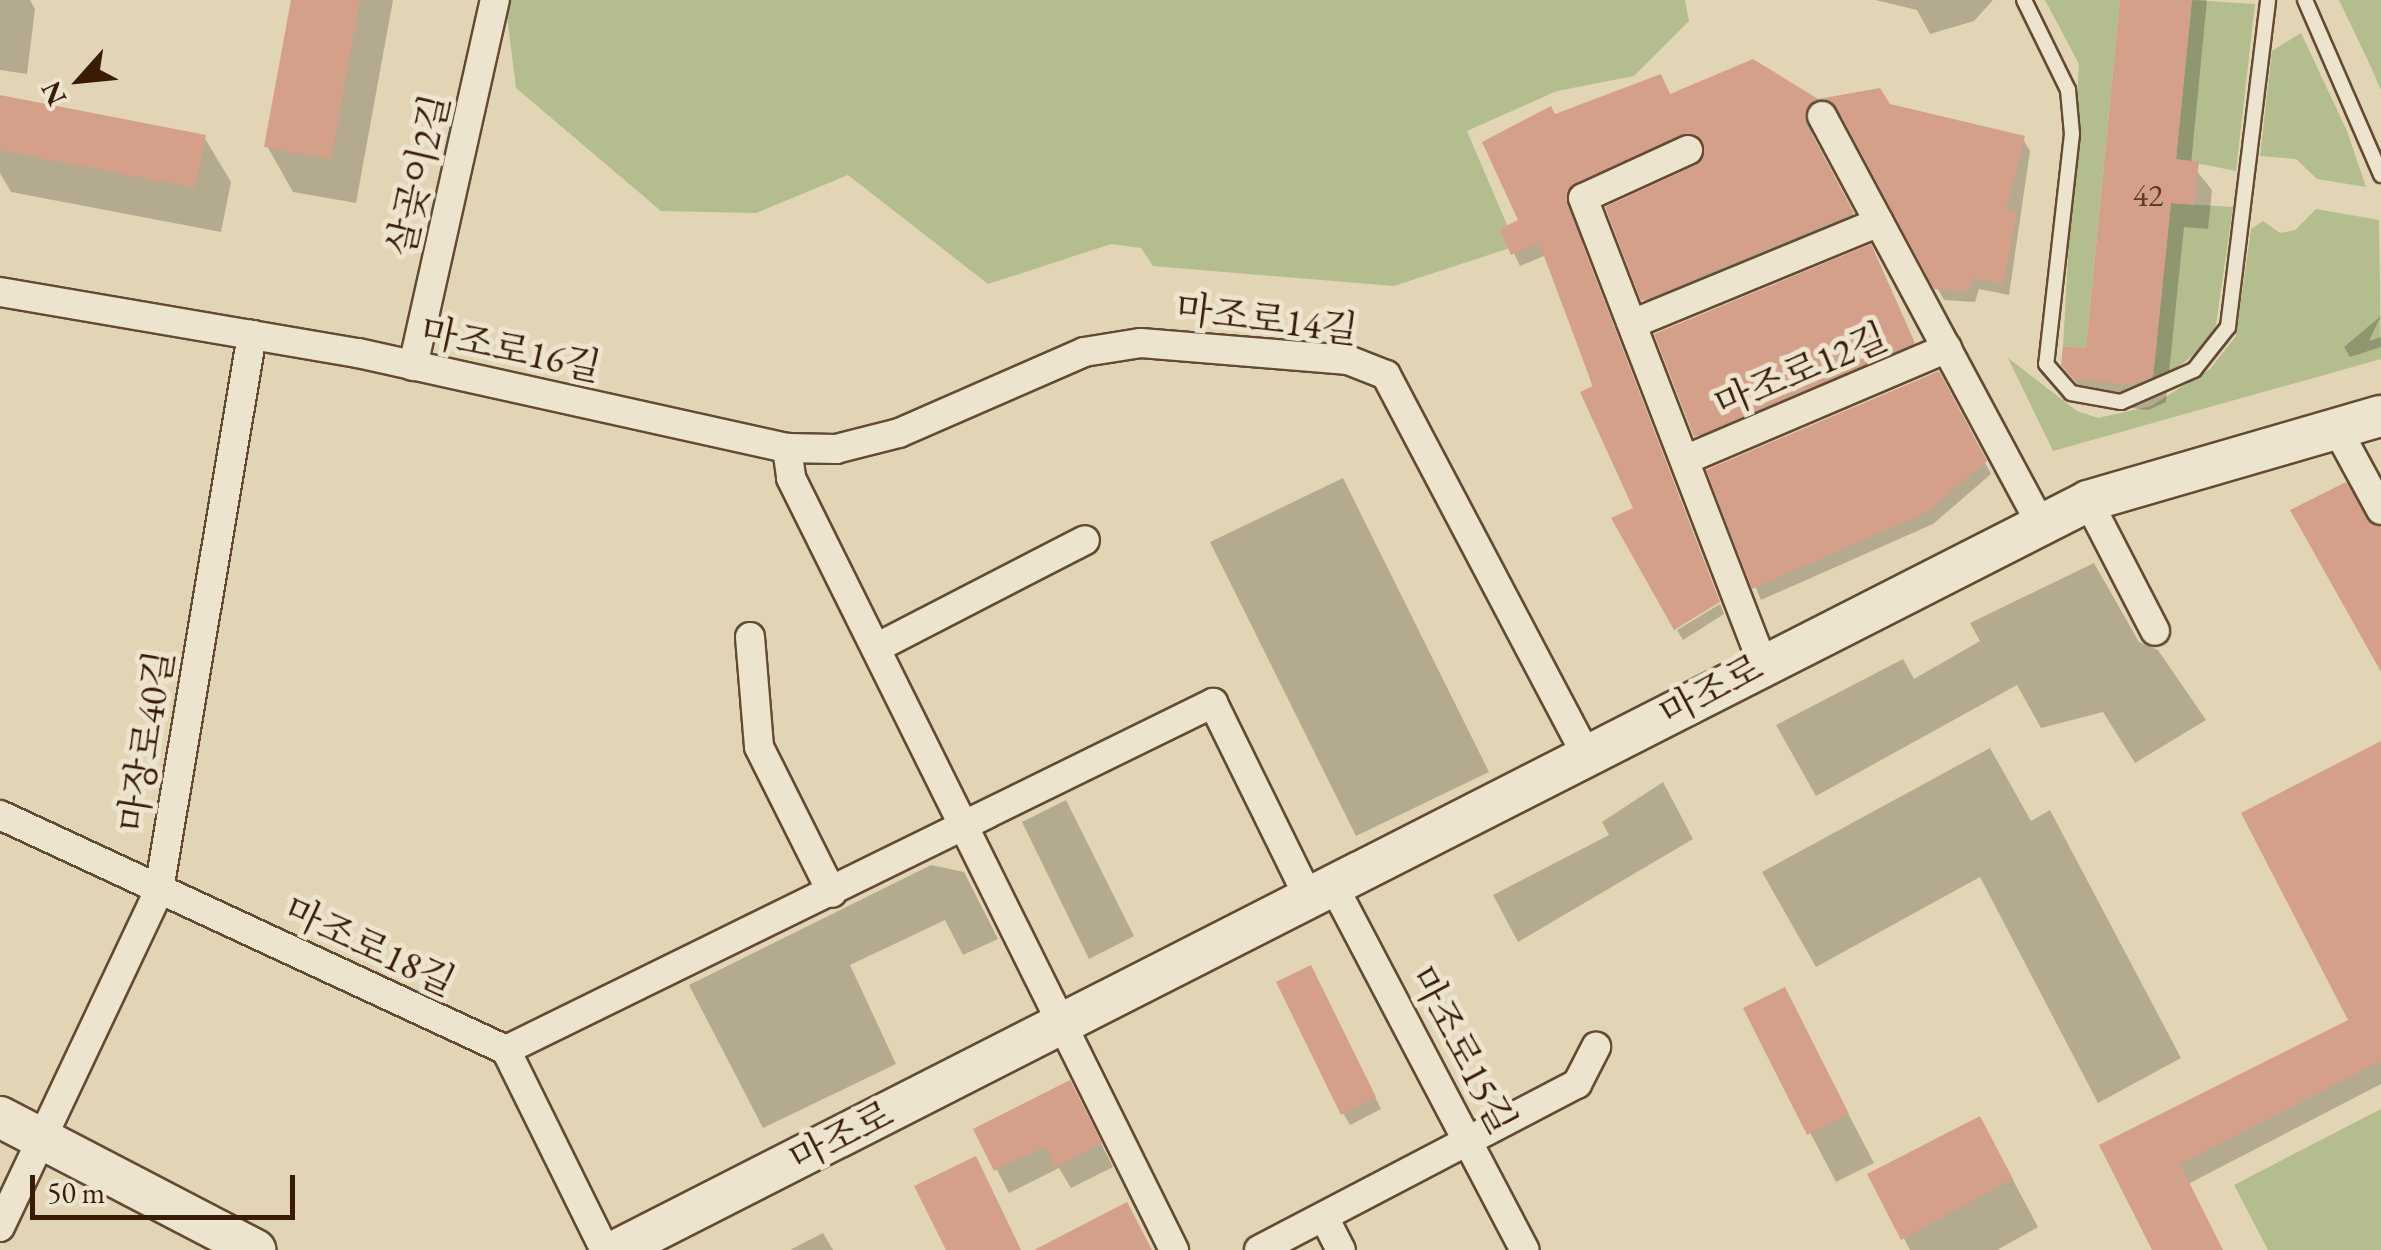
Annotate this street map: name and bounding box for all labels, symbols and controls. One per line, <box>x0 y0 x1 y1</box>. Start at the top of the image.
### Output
north arrow <box>30 30 130 130</box>
text: N <box>32 75 74 112</box>
street label: 살곶이2길 <box>377 89 459 261</box>
house number: 42 <box>2133 176 2163 214</box>
street label: 마조로14길 <box>1173 285 1361 353</box>
street label: 마조로16길 <box>417 308 605 390</box>
street label: 마조로12길 <box>1708 313 1894 427</box>
street label: 마조로 <box>1652 644 1770 736</box>
street label: 마장로40길 <box>109 647 183 835</box>
street label: 마조로18길 <box>277 887 463 1005</box>
street label: 마조로15길 <box>1400 958 1526 1142</box>
street label: 마조로 <box>782 1091 900 1181</box>
scale bar <box>35 1155 300 1217</box>
text: 50 m <box>47 1173 105 1212</box>

